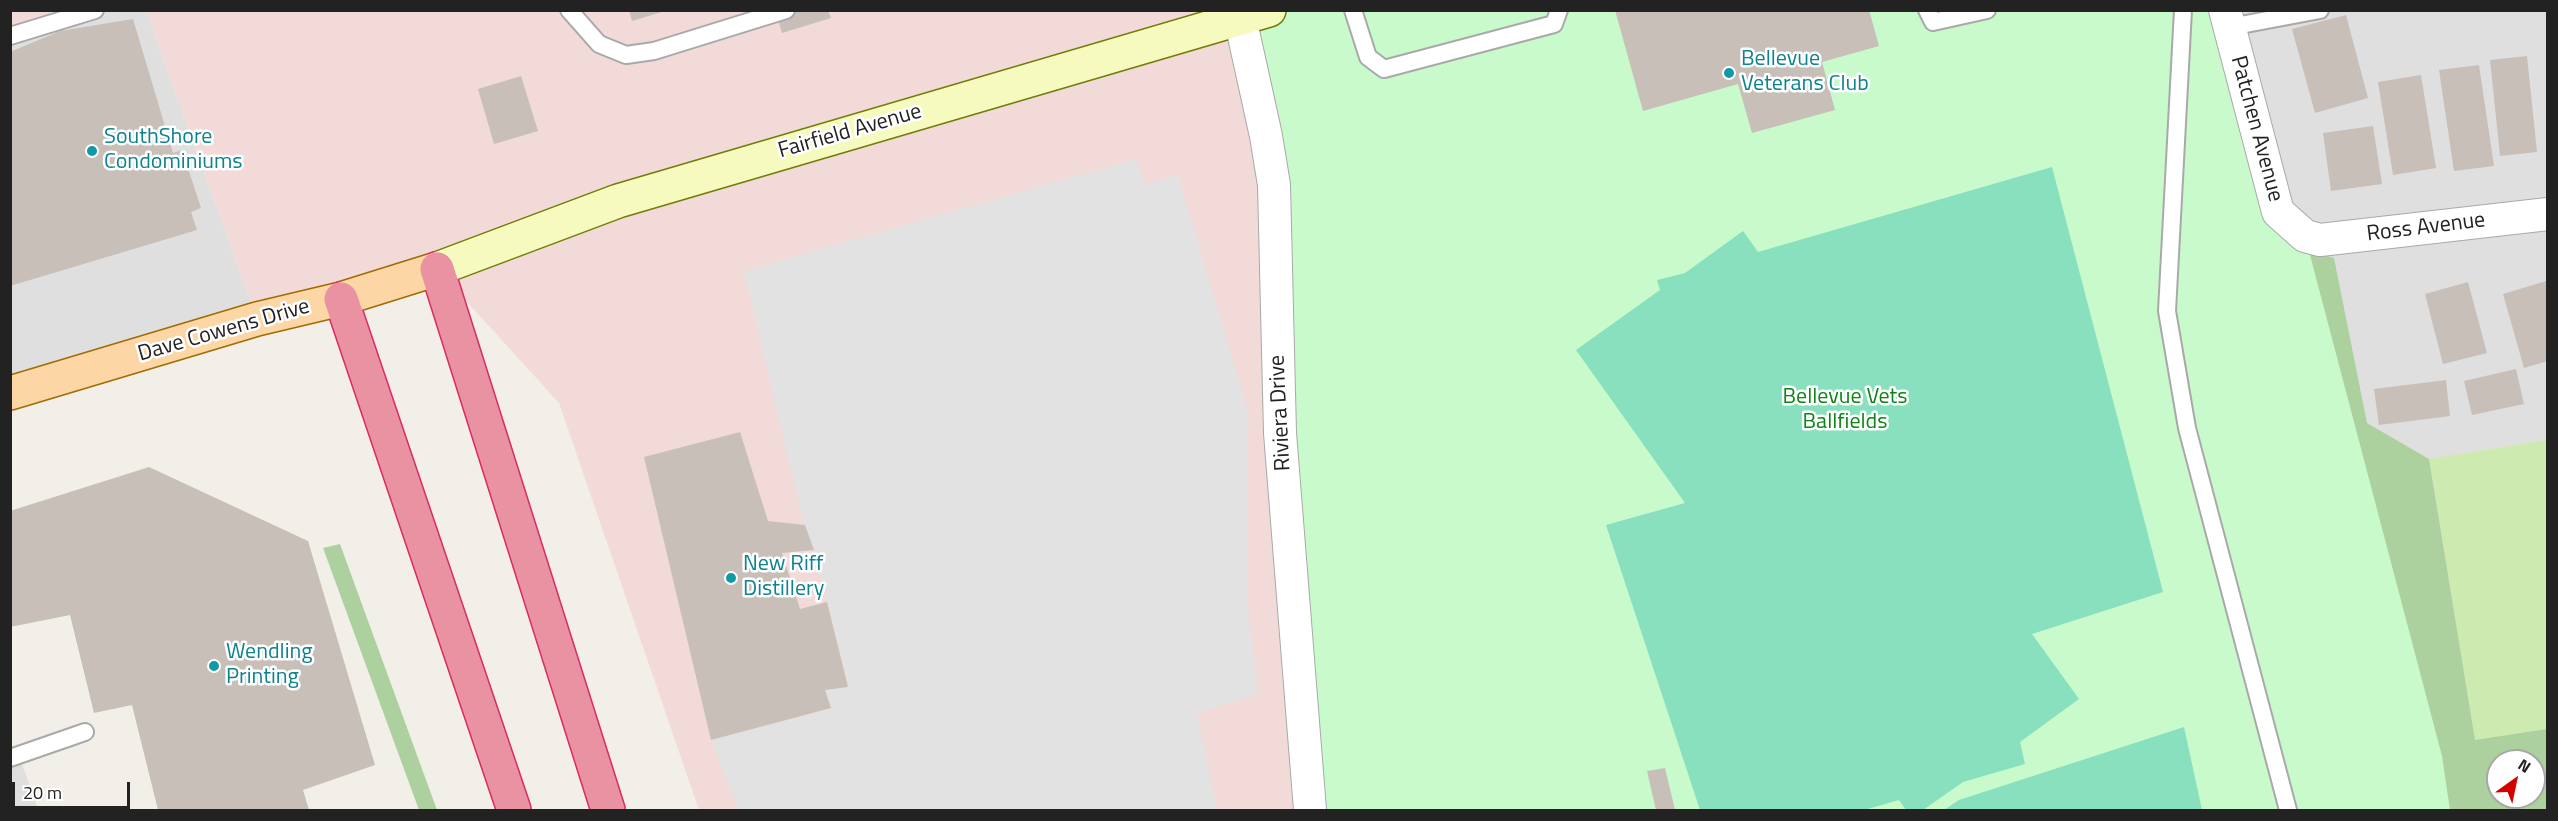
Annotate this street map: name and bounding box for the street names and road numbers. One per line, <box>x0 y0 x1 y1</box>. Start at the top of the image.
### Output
street label: Patchen Avenue <box>2224 53 2288 205</box>
street label: Fairfield Avenue <box>775 99 925 165</box>
street label: Ross Avenue <box>2365 208 2487 248</box>
street label: Dave Cowens Drive <box>135 294 313 368</box>
street label: Riviera Drive <box>1265 354 1297 472</box>

